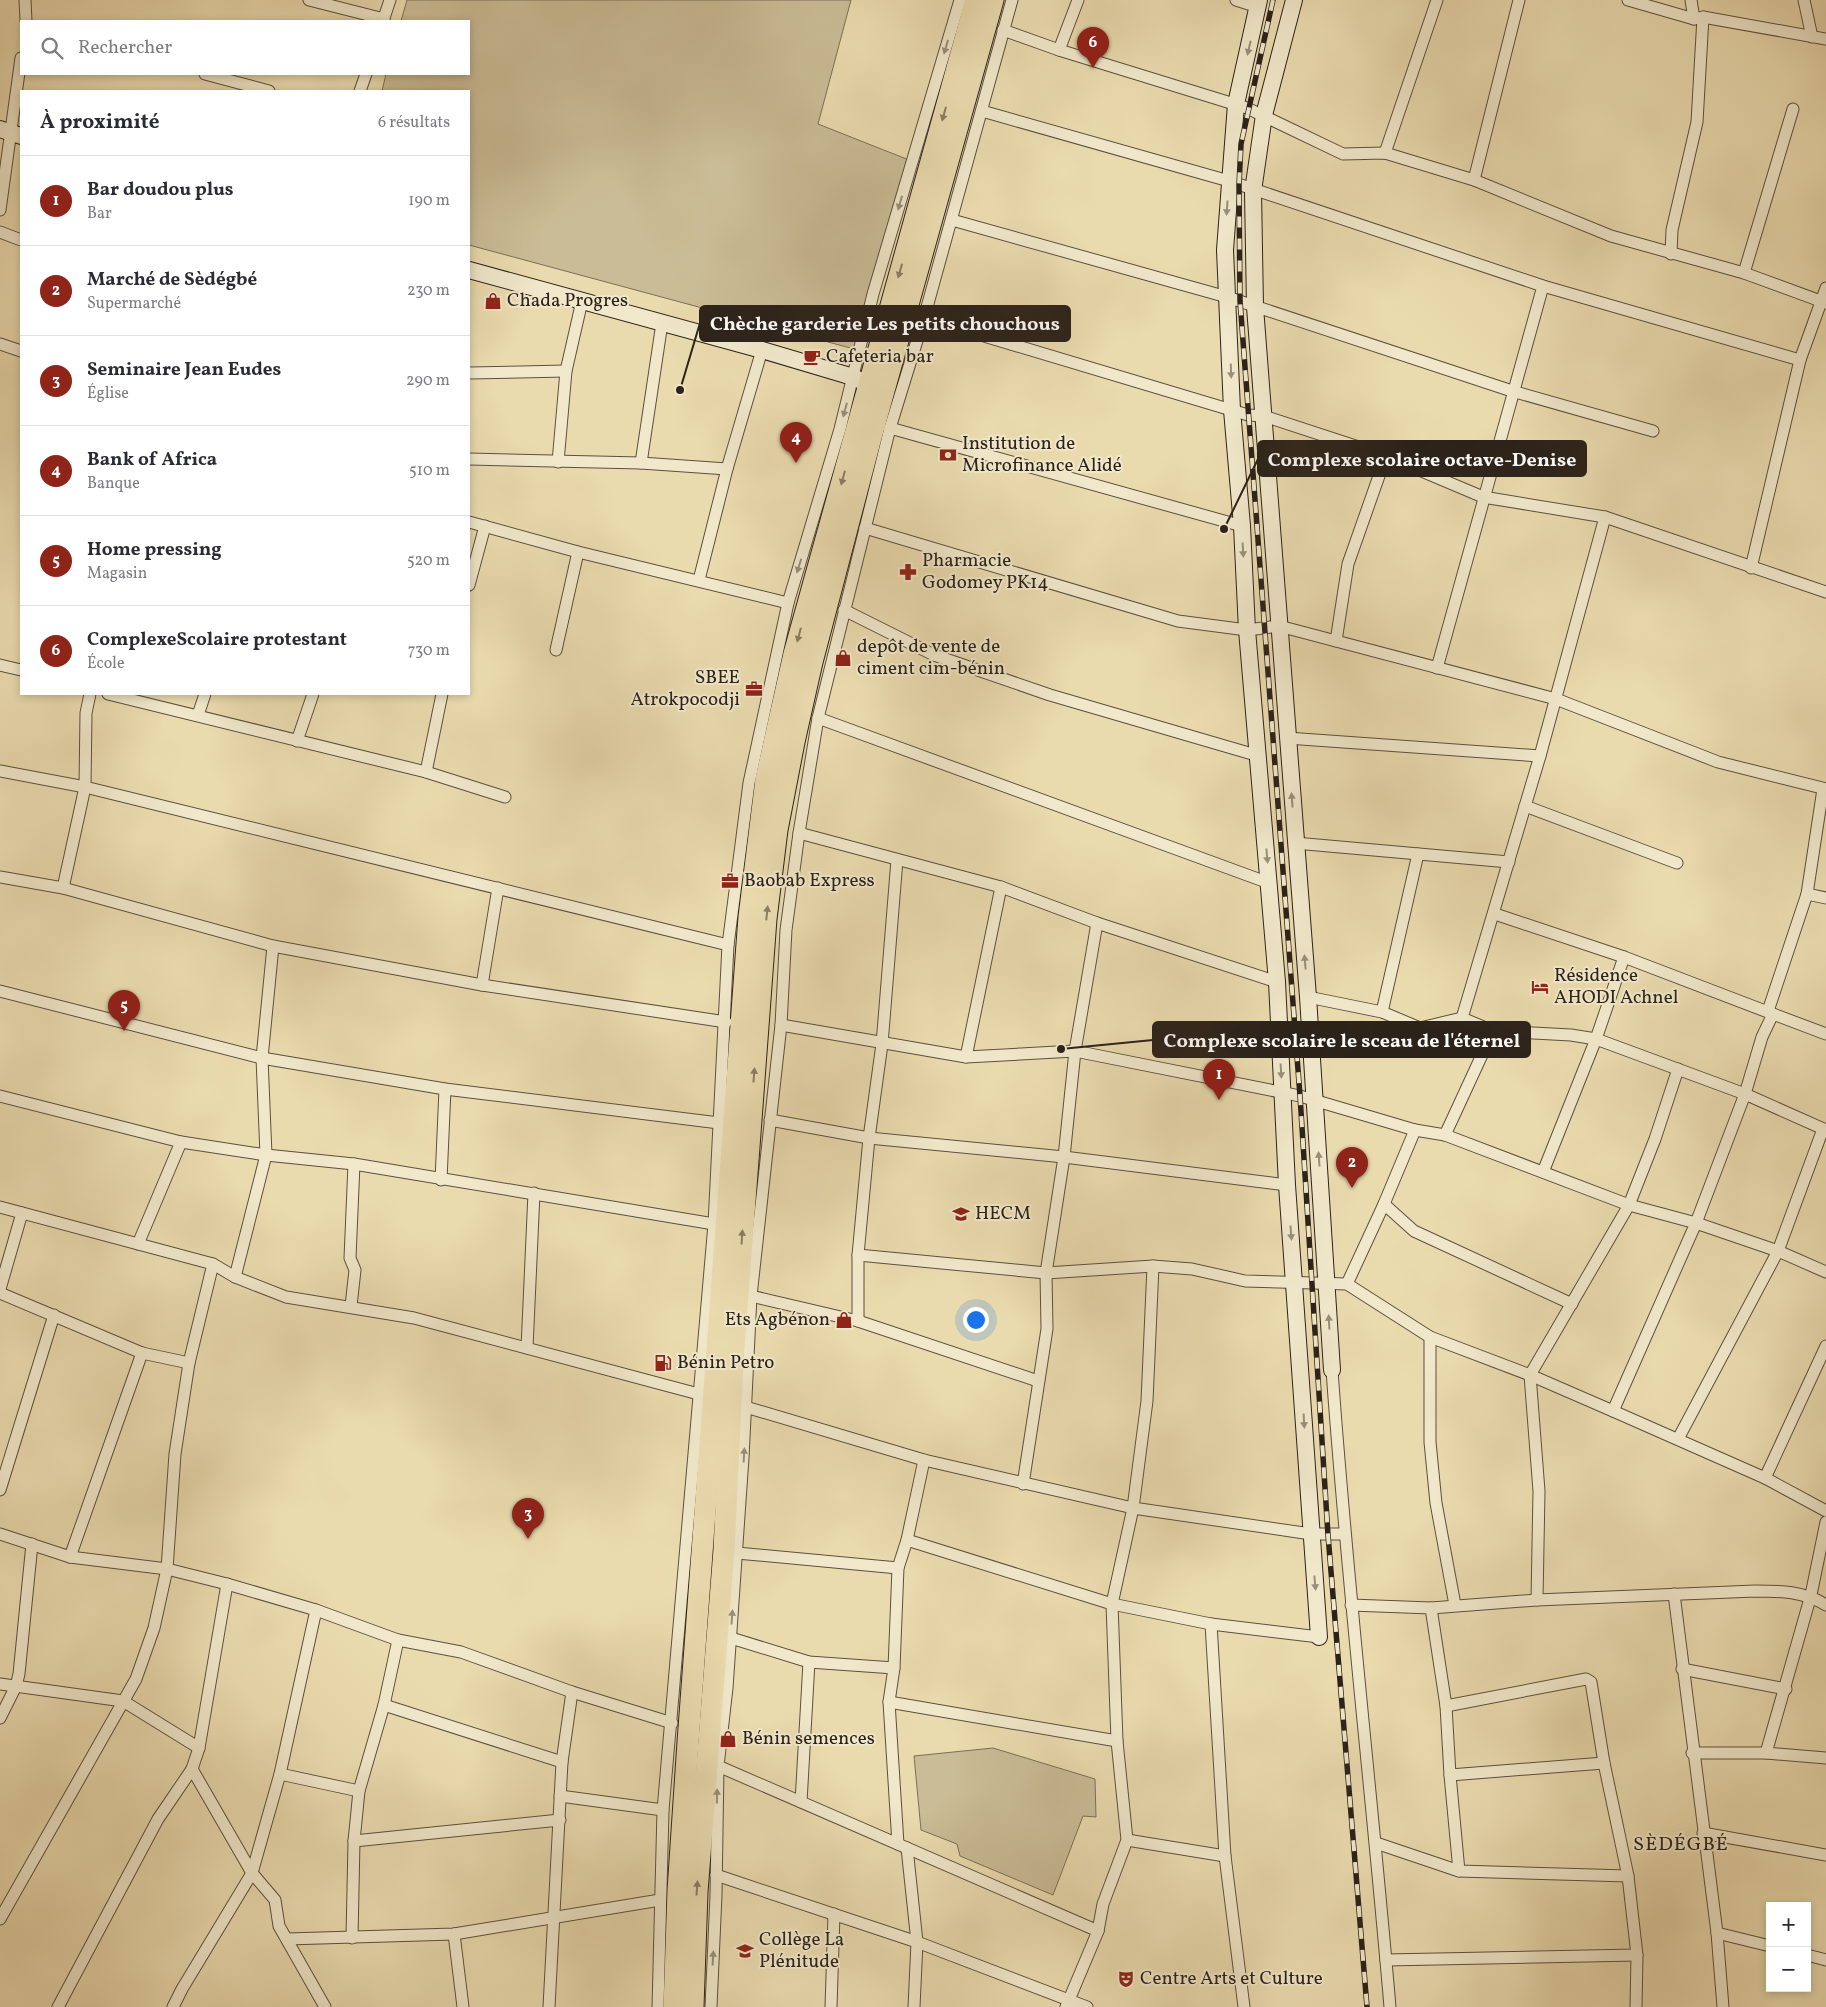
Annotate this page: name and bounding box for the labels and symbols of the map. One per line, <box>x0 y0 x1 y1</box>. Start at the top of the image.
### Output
pin: 6 <box>1077 27 1109 68</box>
one-way arrow <box>942 39 950 54</box>
one-way arrow <box>1245 40 1253 55</box>
one-way arrow <box>940 107 948 122</box>
one-way arrow <box>896 195 904 210</box>
one-way arrow <box>1223 201 1231 217</box>
one-way arrow <box>896 263 904 278</box>
place label: Chada Progres <box>507 288 628 314</box>
shop icon: Chada Progres <box>483 291 503 311</box>
callout: Chèche garderie Les petits chouchous <box>700 306 1070 341</box>
text: Chèche garderie Les petits chouchous <box>710 311 1060 339</box>
place label: Cafeteria bar <box>826 344 934 370</box>
cafe icon: Cafeteria bar <box>802 347 822 367</box>
one-way arrow <box>1227 363 1235 379</box>
one-way arrow <box>840 403 848 418</box>
pin: 4 <box>780 422 812 463</box>
place label: Institution de Microfinance Alidé <box>962 431 1122 479</box>
callout: Complexe scolaire octave-Denise <box>1258 441 1586 476</box>
bank icon: Institution de Microfinance Alidé <box>938 445 958 465</box>
text: Complexe scolaire octave-Denise <box>1268 447 1576 475</box>
one-way arrow <box>838 470 846 485</box>
one-way arrow <box>1240 542 1248 558</box>
place label: Pharmacie Godomey PK14 <box>922 548 1049 596</box>
one-way arrow <box>795 559 803 574</box>
pharmacy icon: Pharmacie Godomey PK14 <box>898 562 918 582</box>
one-way arrow <box>795 627 803 642</box>
place label: depôt de vente de ciment cim-bénin <box>857 634 1005 682</box>
shop icon: depôt de vente de ciment cim-bénin <box>833 648 853 668</box>
place label: SBEE Atrokpocodji <box>631 665 740 713</box>
office icon: SBEE Atrokpocodji <box>744 679 764 699</box>
one-way arrow <box>1288 792 1296 808</box>
one-way arrow <box>1264 849 1272 865</box>
place label: Baobab Express <box>744 868 875 894</box>
office icon: Baobab Express <box>720 871 740 891</box>
one-way arrow <box>763 905 771 921</box>
one-way arrow <box>1301 954 1309 970</box>
place label: Résidence AHODI Achnel <box>1554 963 1679 1011</box>
hotel icon: Résidence AHODI Achnel <box>1530 977 1550 997</box>
pin: 5 <box>108 990 140 1031</box>
callout: Complexe scolaire le sceau de l'éternel <box>1153 1022 1530 1057</box>
text: Complexe scolaire le sceau de l'éternel <box>1164 1028 1521 1056</box>
pin: 1 <box>1203 1059 1235 1100</box>
one-way arrow <box>1277 1063 1285 1079</box>
one-way arrow <box>751 1067 759 1083</box>
pin: 2 <box>1336 1147 1368 1188</box>
one-way arrow <box>1314 1151 1322 1167</box>
place label: HECM <box>975 1201 1031 1227</box>
school or university icon: HECM <box>951 1204 971 1224</box>
one-way arrow <box>1287 1225 1295 1241</box>
one-way arrow <box>738 1229 746 1245</box>
place label: Ets Agbénon <box>725 1307 830 1333</box>
your location <box>963 1307 989 1333</box>
shop icon: Ets Agbénon <box>834 1310 854 1330</box>
one-way arrow <box>1324 1313 1332 1329</box>
place label: Bénin Petro <box>677 1350 774 1376</box>
fuel station icon: Bénin Petro <box>653 1353 673 1373</box>
one-way arrow <box>1301 1413 1309 1429</box>
one-way arrow <box>740 1446 748 1462</box>
pin: 3 <box>512 1498 544 1539</box>
one-way arrow <box>1311 1575 1319 1591</box>
one-way arrow <box>729 1608 737 1624</box>
place label: Bénin semences <box>742 1726 875 1752</box>
shop icon: Bénin semences <box>718 1729 738 1749</box>
one-way arrow <box>713 1788 721 1804</box>
district label: SÈDÉGBÉ <box>1633 1831 1729 1859</box>
one-way arrow <box>694 1880 702 1896</box>
place label: Collège La Plénitude <box>759 1927 844 1975</box>
school or university icon: Collège La Plénitude <box>735 1941 755 1961</box>
one-way arrow <box>710 1950 718 1966</box>
place label: Centre Arts et Culture <box>1140 1966 1323 1992</box>
theatre icon: Centre Arts et Culture <box>1116 1969 1136 1989</box>

